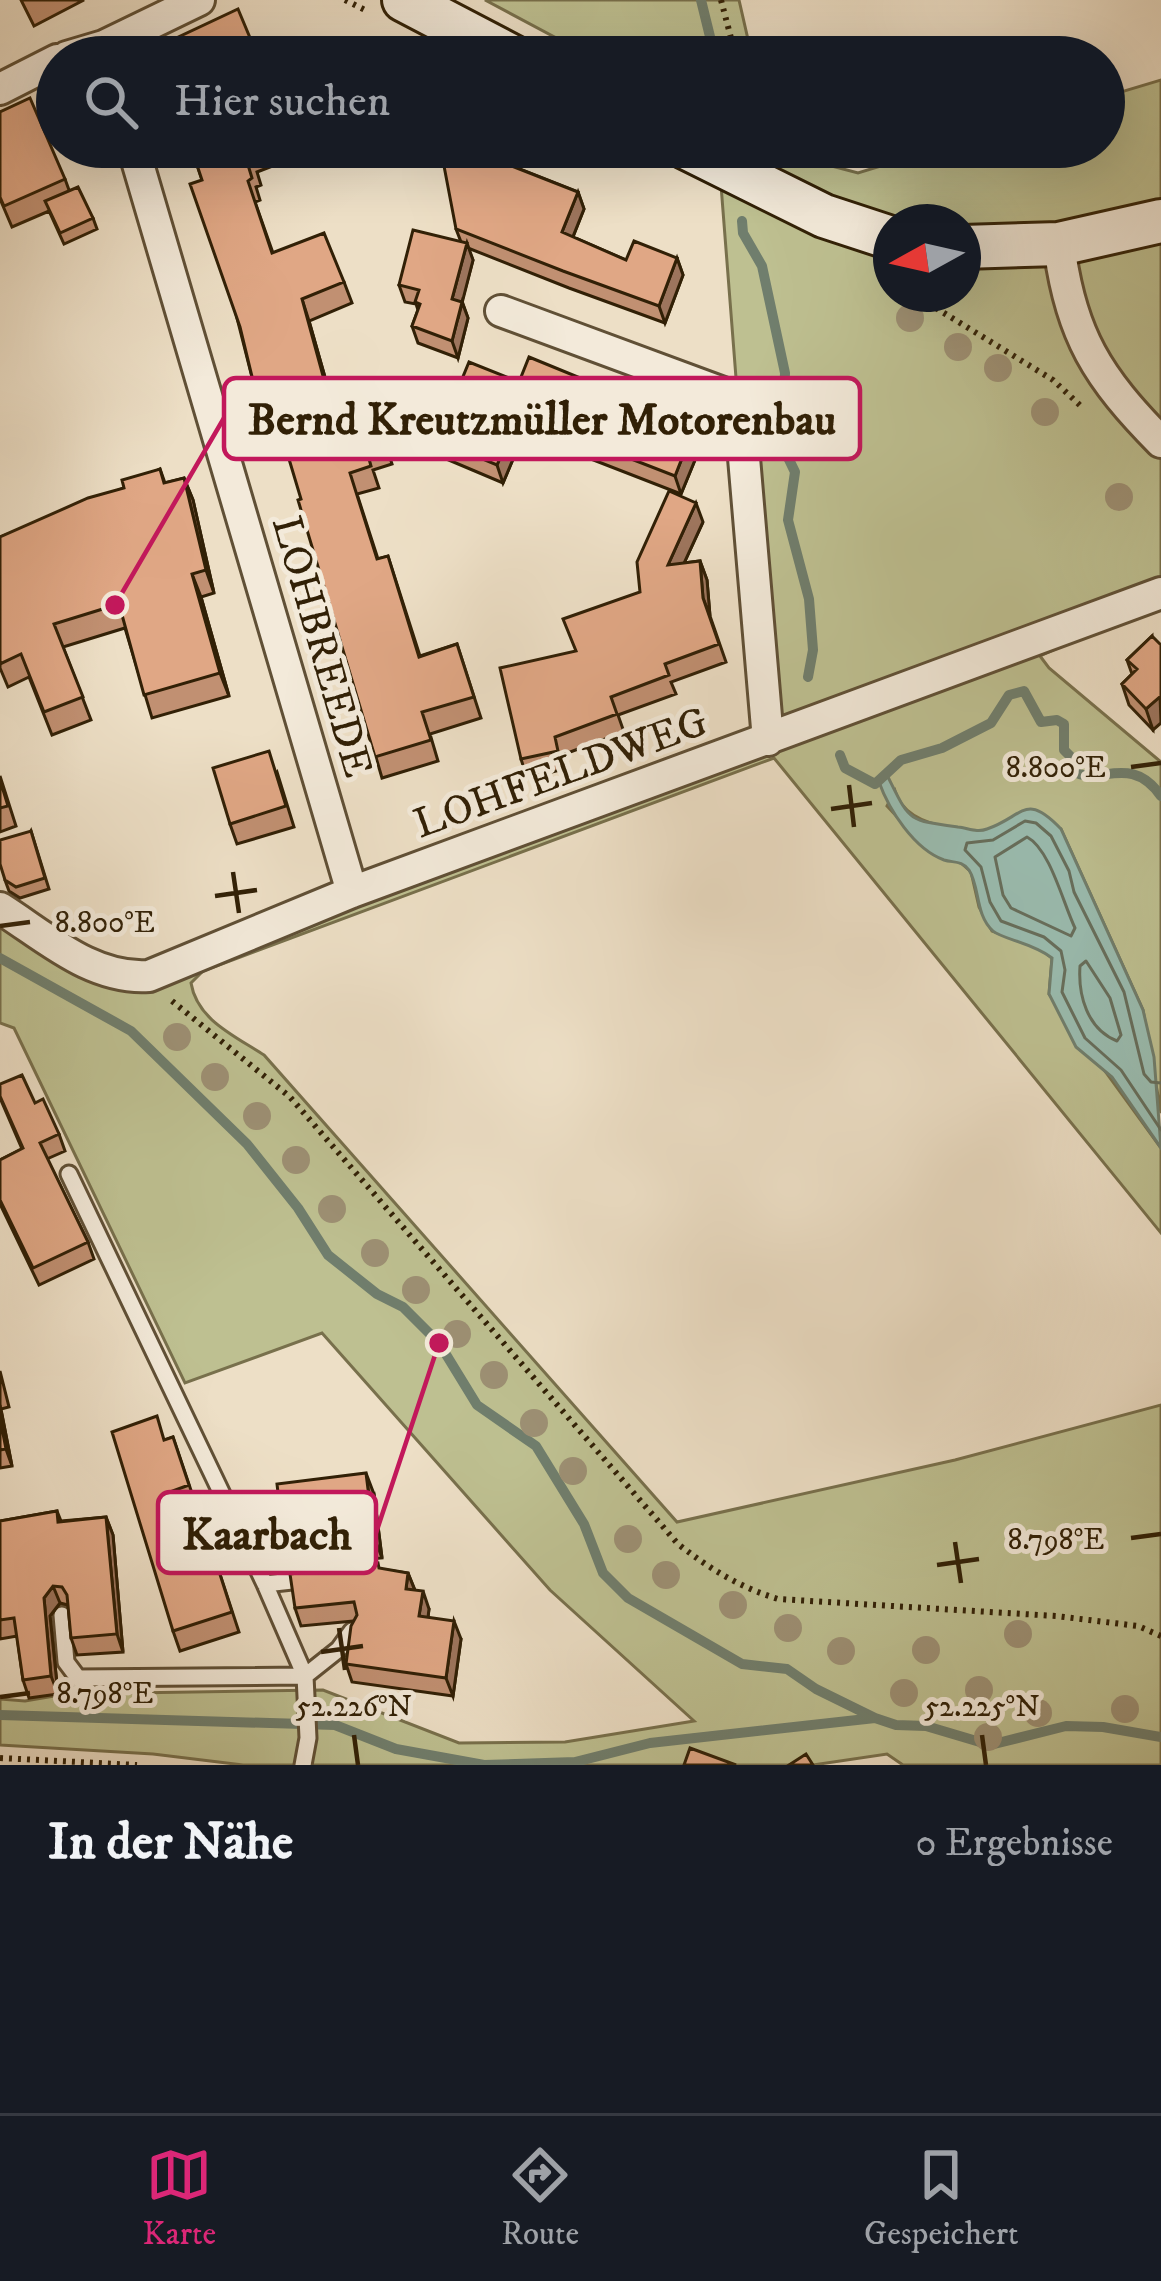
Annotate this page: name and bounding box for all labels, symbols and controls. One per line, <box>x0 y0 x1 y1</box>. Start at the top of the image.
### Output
search box <box>36 36 1125 168</box>
icon: search <box>78 69 144 135</box>
text: Hier suchen <box>174 74 390 130</box>
north arrow <box>873 204 981 312</box>
callout: Bernd Kreutzmüller Motorenbau <box>224 378 860 459</box>
text: Bernd Kreutzmüller Motorenbau <box>248 393 836 449</box>
street label: LOHBREEDE <box>259 510 383 783</box>
street label: LOHFELDWEG <box>407 697 715 851</box>
text: 8.800°E <box>1006 750 1106 787</box>
text: 8.800°E <box>55 905 155 942</box>
callout: Kaarbach <box>158 1492 376 1573</box>
text: Kaarbach <box>182 1508 352 1564</box>
text: 8.798°E <box>1008 1522 1104 1559</box>
text: 8.798°E <box>57 1676 153 1713</box>
text: 52.226°N <box>296 1689 412 1726</box>
text: 52.225°N <box>924 1689 1040 1726</box>
text: In der Nähe <box>48 1811 293 1875</box>
text: 0 Ergebnisse <box>916 1819 1113 1868</box>
tab: Karte <box>142 2142 216 2255</box>
tab: Route <box>501 2142 579 2255</box>
tab: Gespeichert <box>864 2142 1019 2255</box>

